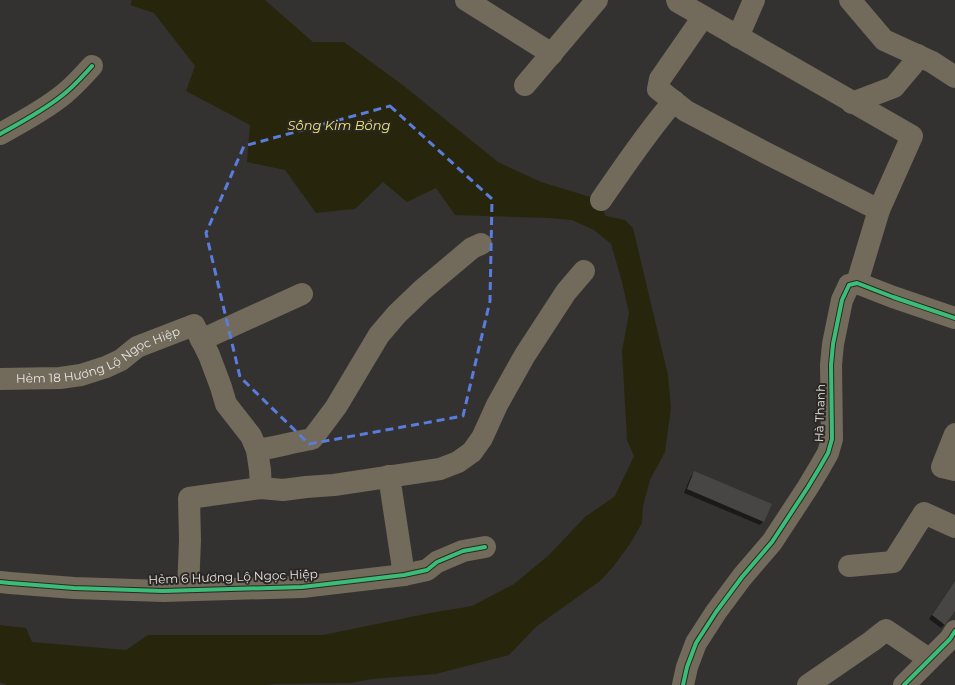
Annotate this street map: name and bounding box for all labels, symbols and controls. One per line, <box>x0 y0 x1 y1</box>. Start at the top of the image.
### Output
water label: Sông Kim Bồng <box>288 117 391 133</box>
street label: Hẻm 18 Hương Lộ Ngọc Hiệp <box>16 323 182 386</box>
street label: Hà Thanh <box>811 384 828 442</box>
street label: Hẻm 6 Hương Lộ Ngọc Hiệp <box>148 566 318 587</box>

